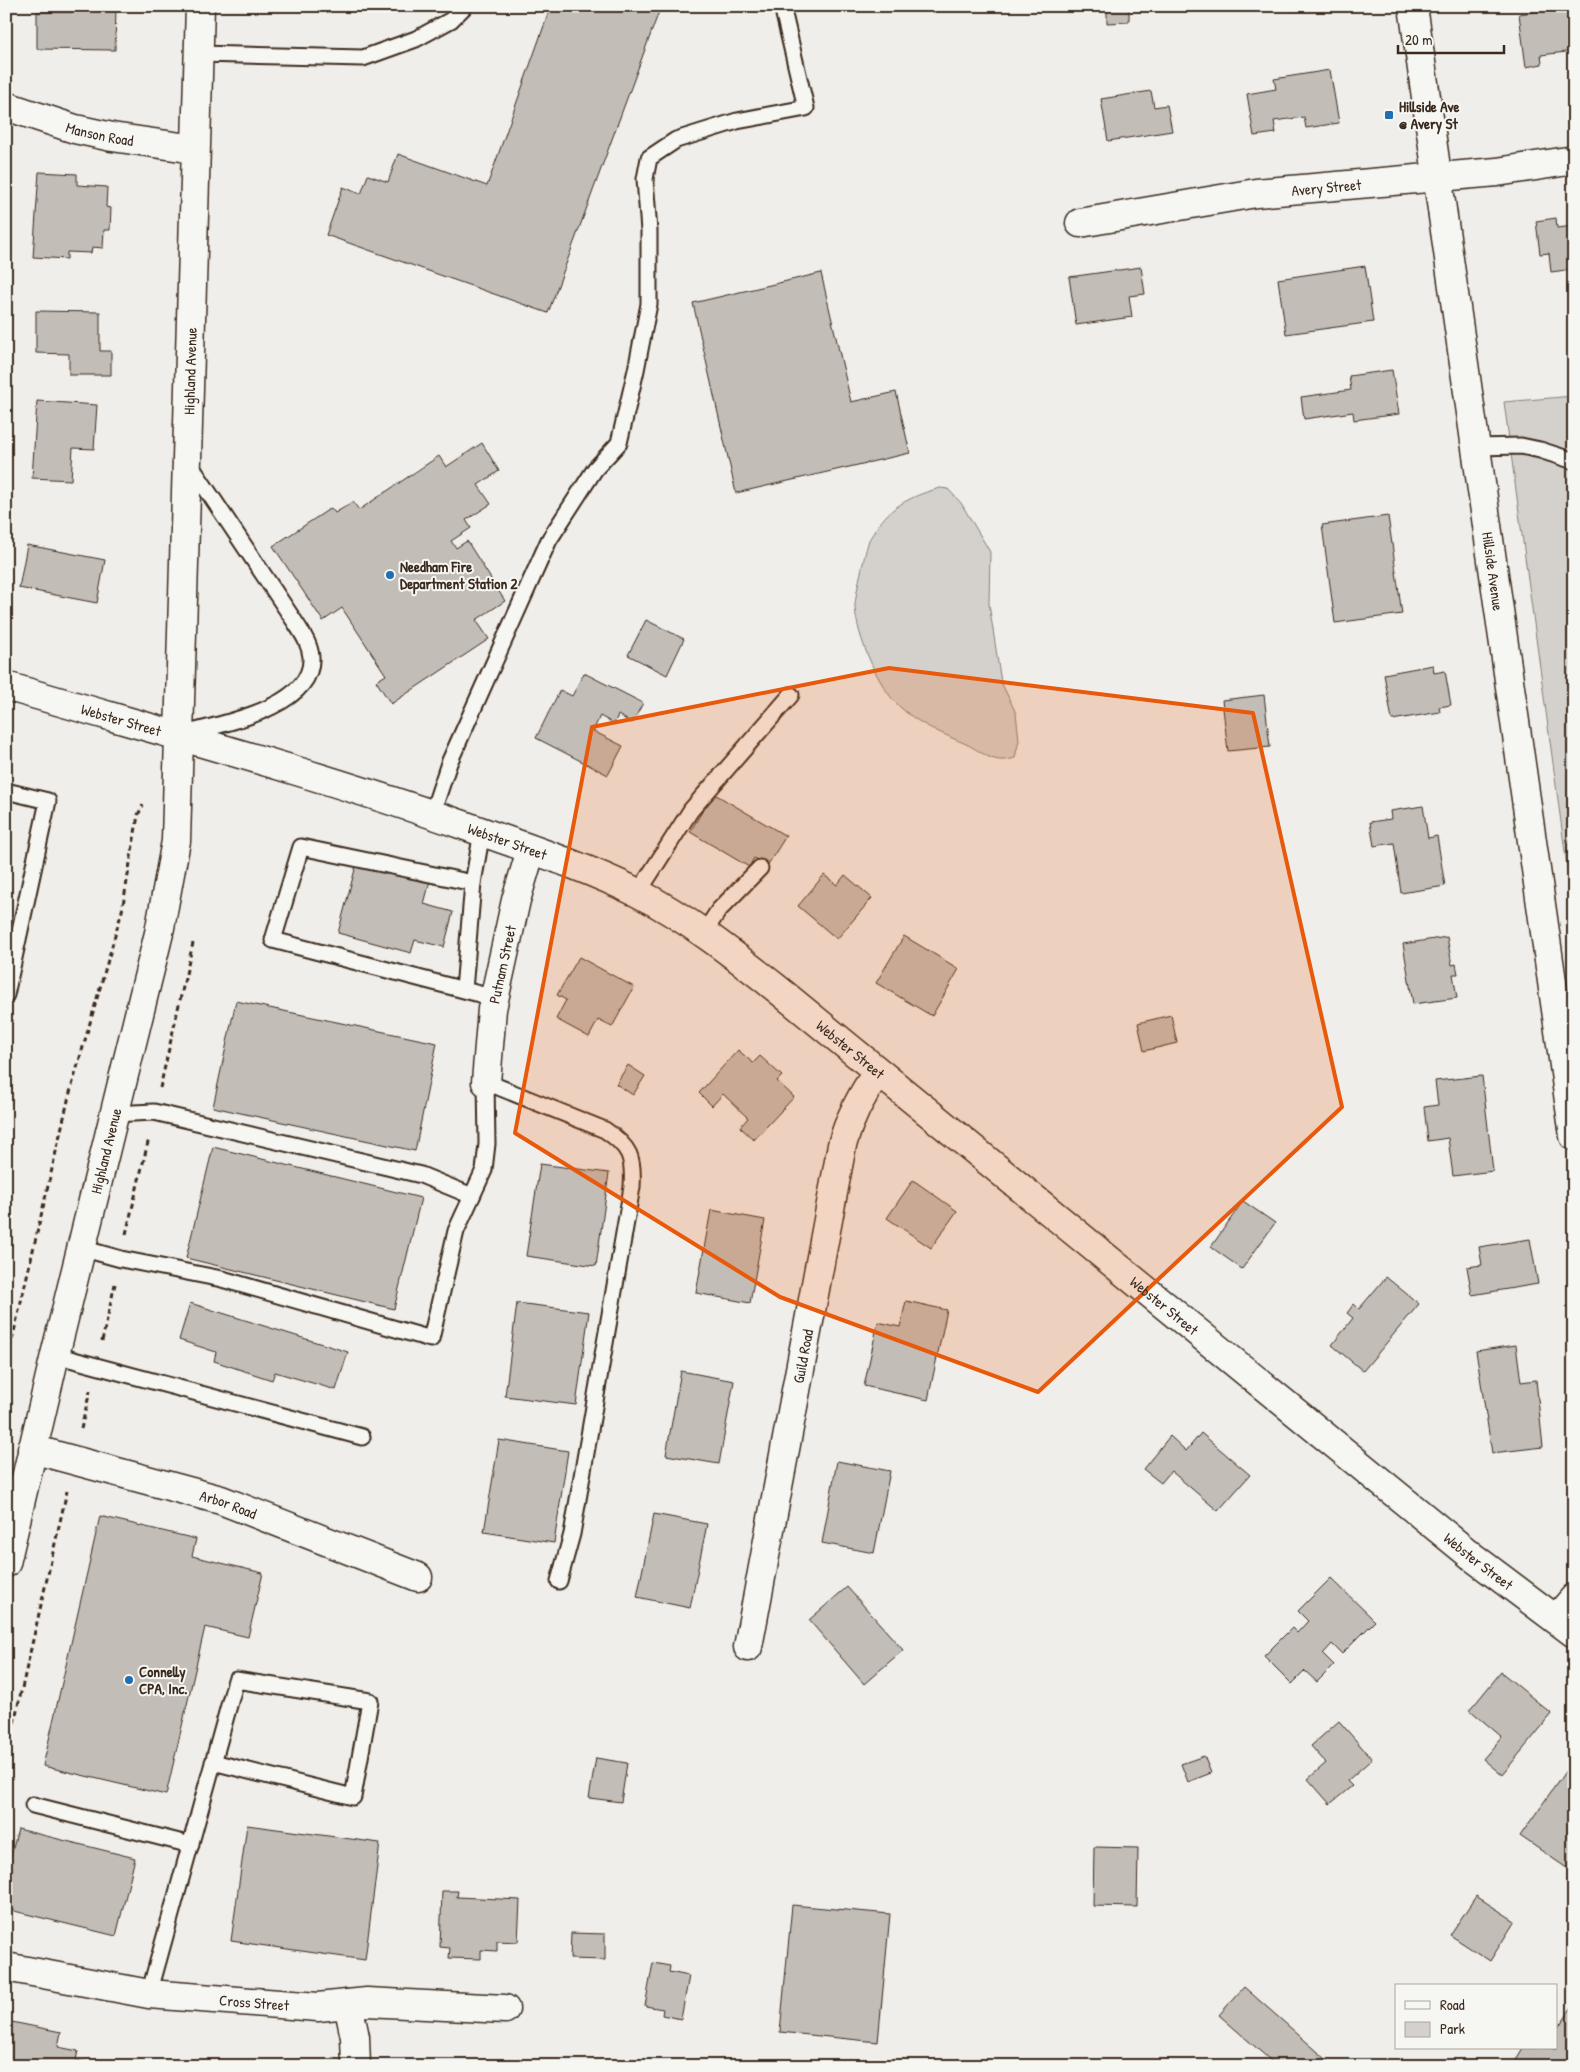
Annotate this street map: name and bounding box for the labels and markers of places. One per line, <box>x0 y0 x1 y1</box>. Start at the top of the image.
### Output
place label: Hillside Ave @ Avery St <box>1399 96 1460 135</box>
marker: Hillside Ave @ Avery St <box>1383 109 1395 121</box>
place label: Needham Fire Department Station 2 <box>400 556 519 595</box>
marker: Needham Fire Department Station 2 <box>384 569 396 581</box>
place label: Connelly CPA, Inc. <box>139 1661 188 1699</box>
marker: Connelly CPA, Inc. <box>123 1674 135 1686</box>

